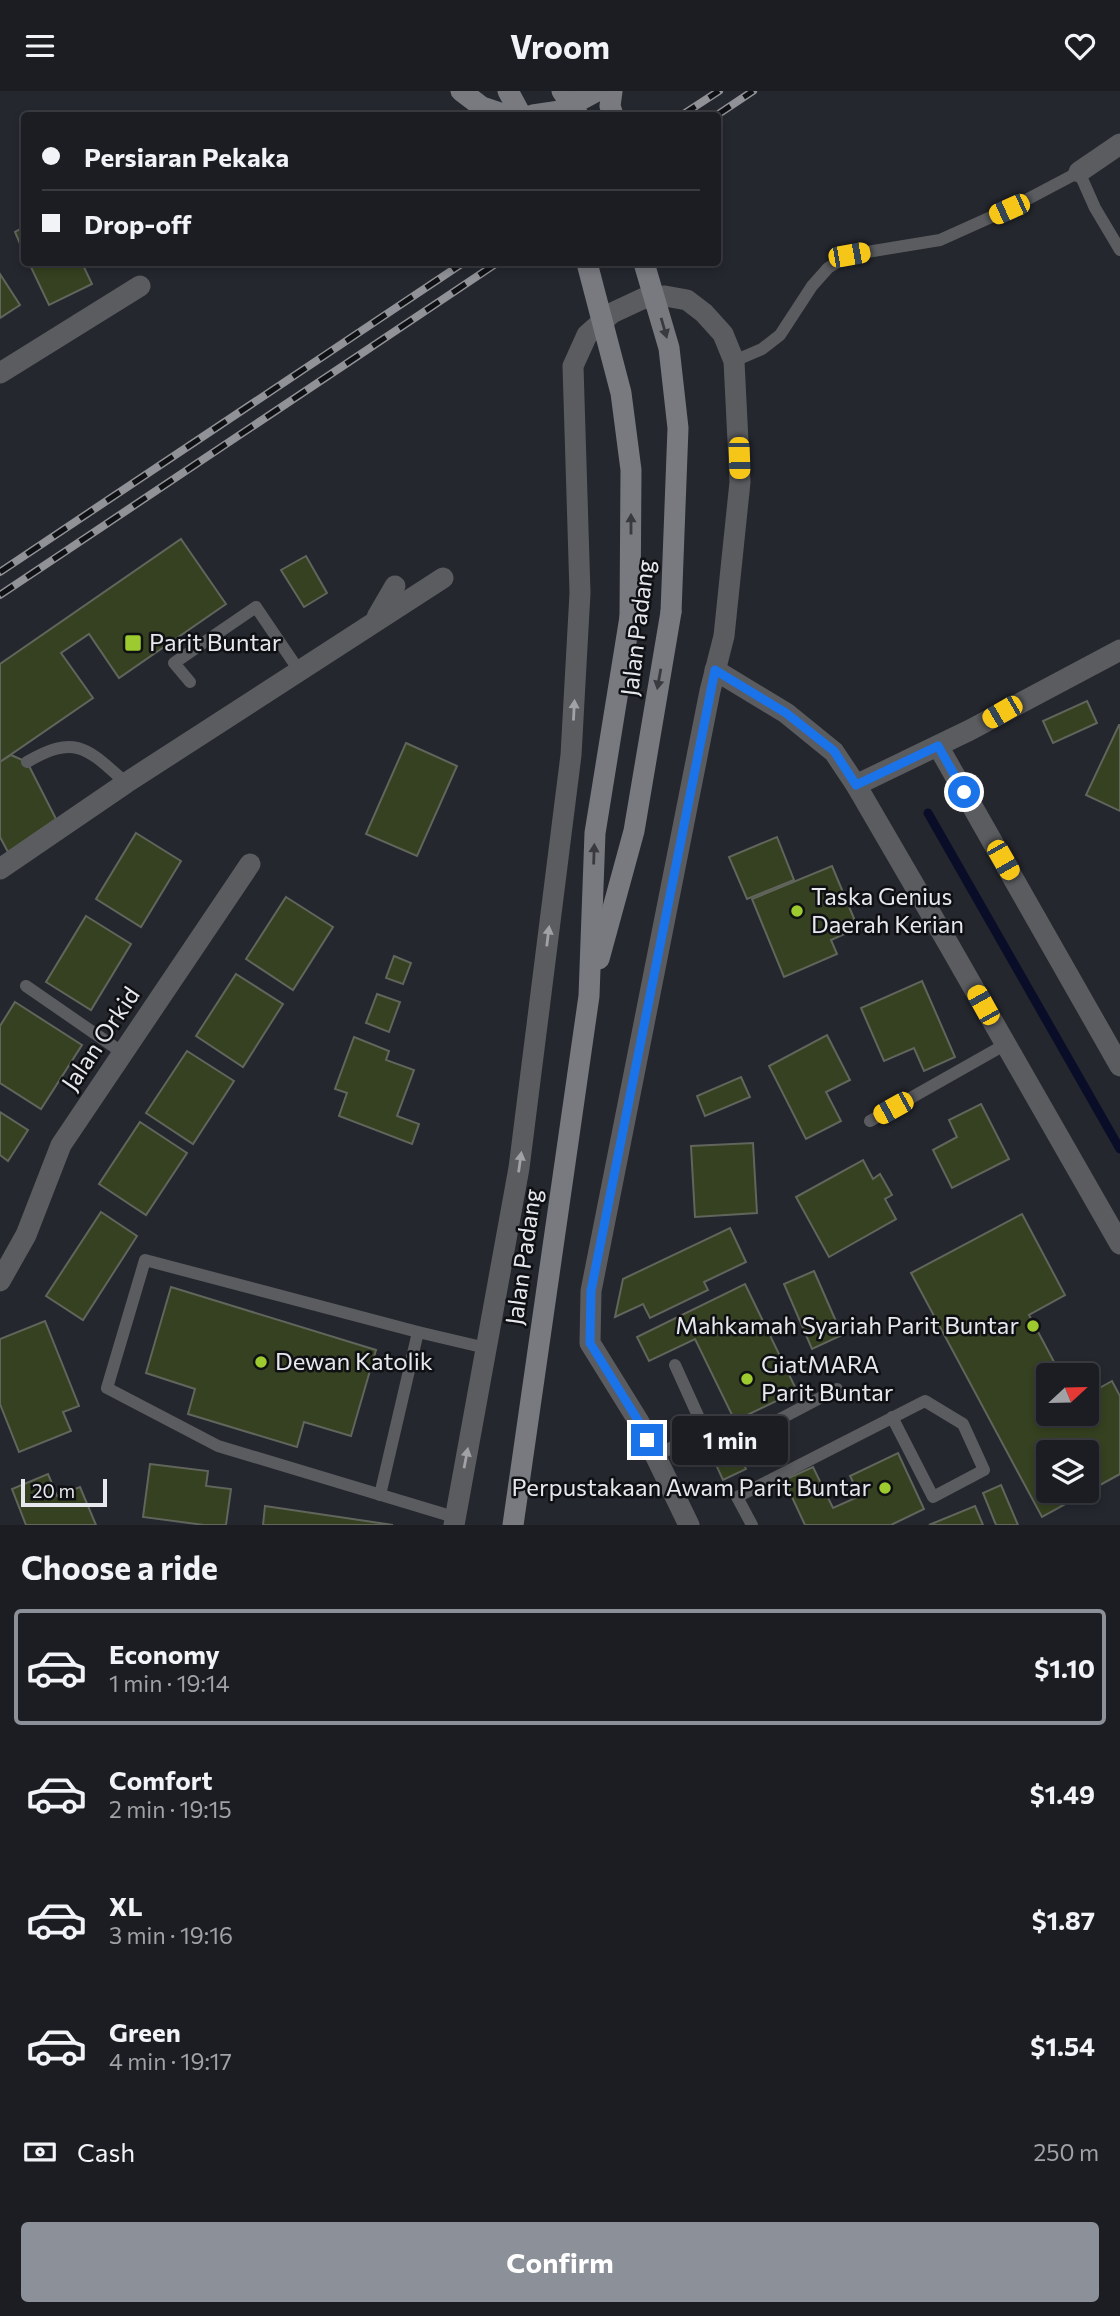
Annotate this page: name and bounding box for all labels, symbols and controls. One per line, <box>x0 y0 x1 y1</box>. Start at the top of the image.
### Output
text: Vroom <box>510 26 610 66</box>
icon: menu <box>21 27 59 65</box>
icon: heart <box>1061 27 1099 65</box>
text: Persiaran Pekaka <box>84 141 289 172</box>
car <box>986 191 1033 227</box>
text: Drop-off <box>84 208 191 239</box>
car <box>827 241 872 269</box>
one-way arrow <box>659 318 669 339</box>
car <box>728 437 751 479</box>
one-way arrow <box>625 513 637 535</box>
street label: Jalan Padang <box>614 558 659 698</box>
place label: Parit Buntar <box>149 627 282 656</box>
marker: Parit Buntar <box>123 633 143 653</box>
one-way arrow <box>653 669 664 691</box>
car <box>979 692 1026 732</box>
one-way arrow <box>568 699 579 721</box>
route start <box>948 776 980 808</box>
car <box>984 837 1023 883</box>
one-way arrow <box>589 843 600 865</box>
place label: Taska Genius Daerah Kerian <box>811 881 964 938</box>
marker: Taska Genius Daerah Kerian <box>789 903 805 919</box>
one-way arrow <box>543 925 554 947</box>
street label: Jalan Orkid <box>55 981 145 1096</box>
car <box>964 982 1003 1028</box>
car <box>870 1089 917 1127</box>
one-way arrow <box>514 1151 525 1173</box>
street label: Jalan Padang <box>499 1187 546 1327</box>
place label: Mahkamah Syariah Parit Buntar <box>675 1310 1019 1339</box>
marker: Mahkamah Syariah Parit Buntar <box>1025 1318 1041 1334</box>
place label: Dewan Katolik <box>275 1346 433 1375</box>
place label: GiatMARA Parit Buntar <box>761 1349 894 1406</box>
marker: Dewan Katolik <box>253 1354 269 1370</box>
north arrow <box>1036 1363 1099 1426</box>
map controls <box>1036 1363 1099 1503</box>
marker: GiatMARA Parit Buntar <box>739 1371 755 1387</box>
callout: 1 min <box>672 1415 787 1465</box>
route end <box>631 1424 663 1456</box>
text: 1 min <box>703 1426 757 1454</box>
button: layers <box>1036 1440 1099 1503</box>
one-way arrow <box>460 1447 471 1469</box>
place label: Perpustakaan Awam Parit Buntar <box>512 1472 871 1501</box>
scale bar <box>21 1476 107 1508</box>
text: 20 m <box>32 1479 75 1502</box>
marker: Perpustakaan Awam Parit Buntar <box>877 1480 893 1496</box>
text: Choose a ride <box>21 1547 218 1587</box>
icon: car <box>25 1636 88 1699</box>
text: Economy <box>109 1638 220 1669</box>
text: $1.10 <box>1034 1652 1095 1683</box>
text: 1 min · 19:14 <box>109 1669 229 1697</box>
icon: car <box>25 1762 88 1825</box>
text: Comfort <box>109 1764 212 1795</box>
text: $1.49 <box>1030 1778 1095 1809</box>
text: 2 min · 19:15 <box>109 1795 232 1823</box>
icon: car <box>25 1888 88 1951</box>
text: XL <box>109 1890 143 1921</box>
text: $1.87 <box>1032 1904 1095 1935</box>
text: 3 min · 19:16 <box>109 1921 233 1949</box>
icon: car <box>25 2014 88 2077</box>
text: Green <box>109 2016 181 2047</box>
text: $1.54 <box>1030 2030 1095 2061</box>
text: 4 min · 19:17 <box>109 2047 232 2075</box>
icon: cash <box>21 2133 59 2171</box>
text: Cash <box>77 2136 135 2167</box>
text: 250 m <box>1034 2138 1099 2166</box>
button: Confirm <box>21 2222 1099 2302</box>

